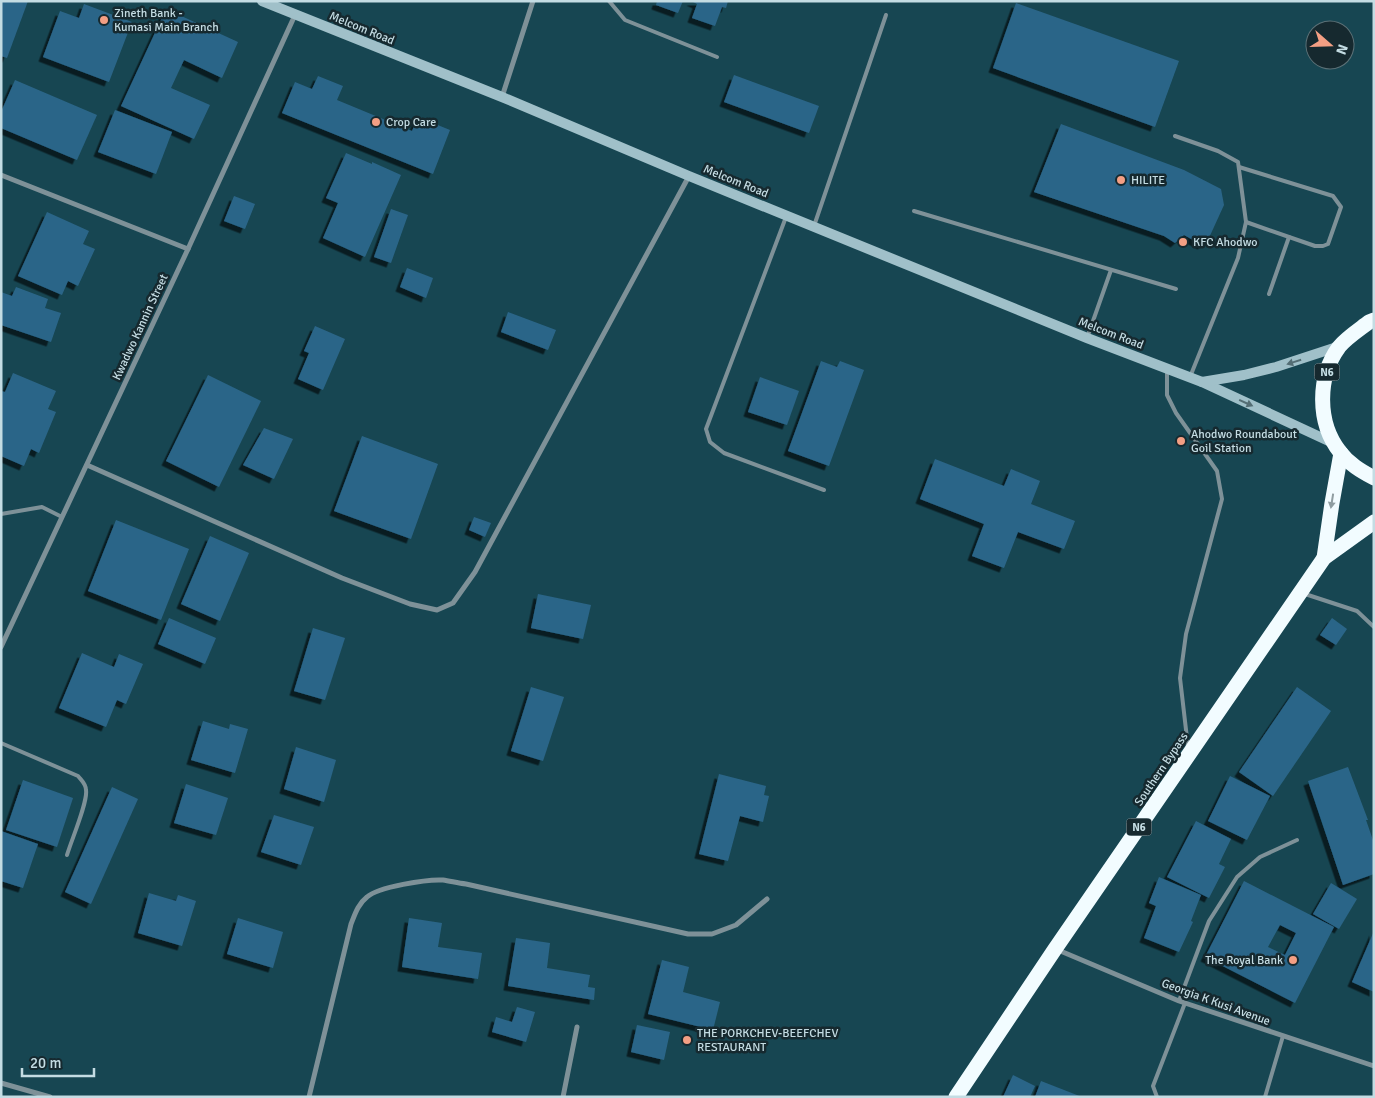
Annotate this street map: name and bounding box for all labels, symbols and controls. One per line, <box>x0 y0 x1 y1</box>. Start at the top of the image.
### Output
place label: Zineth Bank - Kumasi Main Branch <box>114 6 219 35</box>
street label: Melcom Road <box>327 9 397 48</box>
marker: Zineth Bank - Kumasi Main Branch <box>98 14 110 26</box>
north arrow <box>1305 20 1355 70</box>
text: N <box>1332 42 1351 57</box>
place label: Crop Care <box>386 115 436 130</box>
marker: Crop Care <box>370 116 382 128</box>
street label: Melcom Road <box>701 162 771 201</box>
place label: HILITE <box>1131 173 1165 188</box>
marker: HILITE <box>1115 174 1127 186</box>
place label: KFC Ahodwo <box>1193 235 1257 250</box>
marker: KFC Ahodwo <box>1177 236 1189 248</box>
street label: Kwadwo Kannin Street <box>109 272 172 383</box>
street label: Melcom Road <box>1076 314 1146 353</box>
one-way arrow <box>1286 358 1301 366</box>
road number: N6 <box>1314 364 1340 381</box>
one-way arrow <box>1239 399 1253 407</box>
place label: Ahodwo Roundabout Goil Station <box>1191 427 1297 456</box>
marker: Ahodwo Roundabout Goil Station <box>1175 435 1187 447</box>
one-way arrow <box>1328 494 1336 510</box>
street label: Southern Bypass <box>1131 730 1192 809</box>
road number: N6 <box>1126 819 1152 836</box>
place label: The Royal Bank <box>1205 953 1283 968</box>
marker: The Royal Bank <box>1287 954 1299 966</box>
street label: Georgia K Kusi Avenue <box>1159 976 1272 1029</box>
place label: THE PORKCHEV-BEEFCHEV RESTAURANT <box>697 1026 838 1055</box>
marker: THE PORKCHEV-BEEFCHEV RESTAURANT <box>681 1034 693 1046</box>
scale bar <box>22 1046 95 1078</box>
text: 20 m <box>30 1054 61 1072</box>

